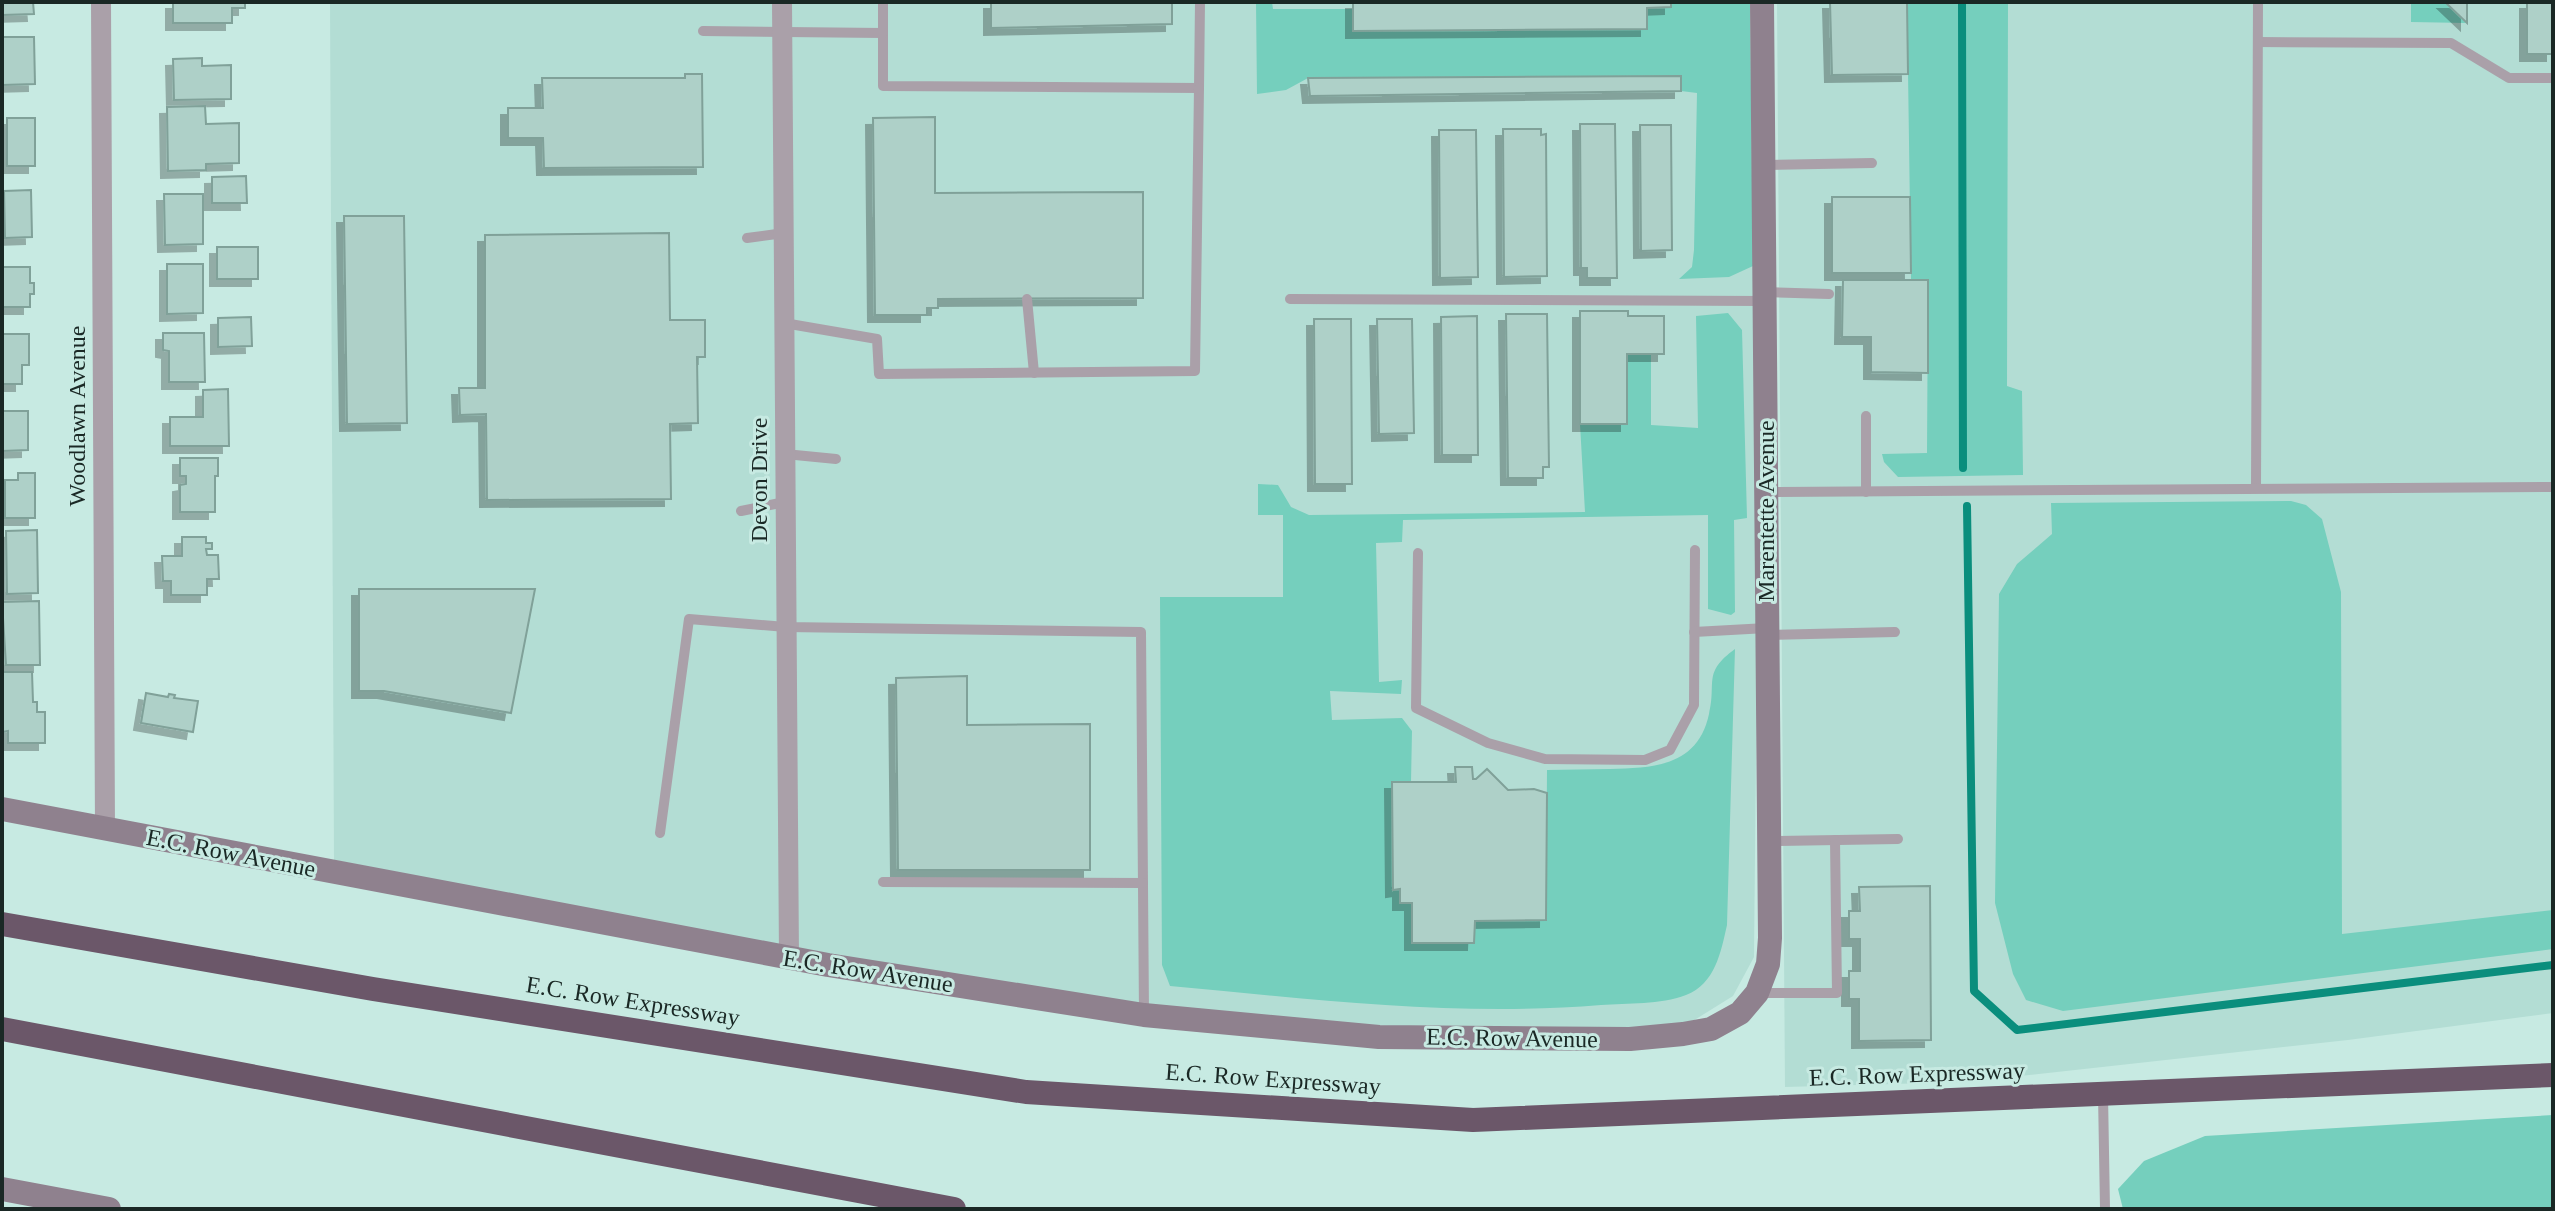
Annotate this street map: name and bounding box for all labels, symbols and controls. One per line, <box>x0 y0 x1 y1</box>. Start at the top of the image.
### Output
street label: Woodlawn Avenue <box>64 326 90 506</box>
street label: Devon Drive <box>746 418 772 542</box>
street label: Marentette Avenue <box>1753 420 1779 602</box>
street label: E.C. Row Avenue <box>144 824 318 882</box>
street label: E.C. Row Avenue <box>781 945 955 997</box>
street label: E.C. Row Expressway <box>524 971 742 1031</box>
street label: E.C. Row Avenue <box>1426 1024 1598 1052</box>
street label: E.C. Row Expressway <box>1809 1057 2025 1091</box>
street label: E.C. Row Expressway <box>1164 1058 1382 1100</box>

